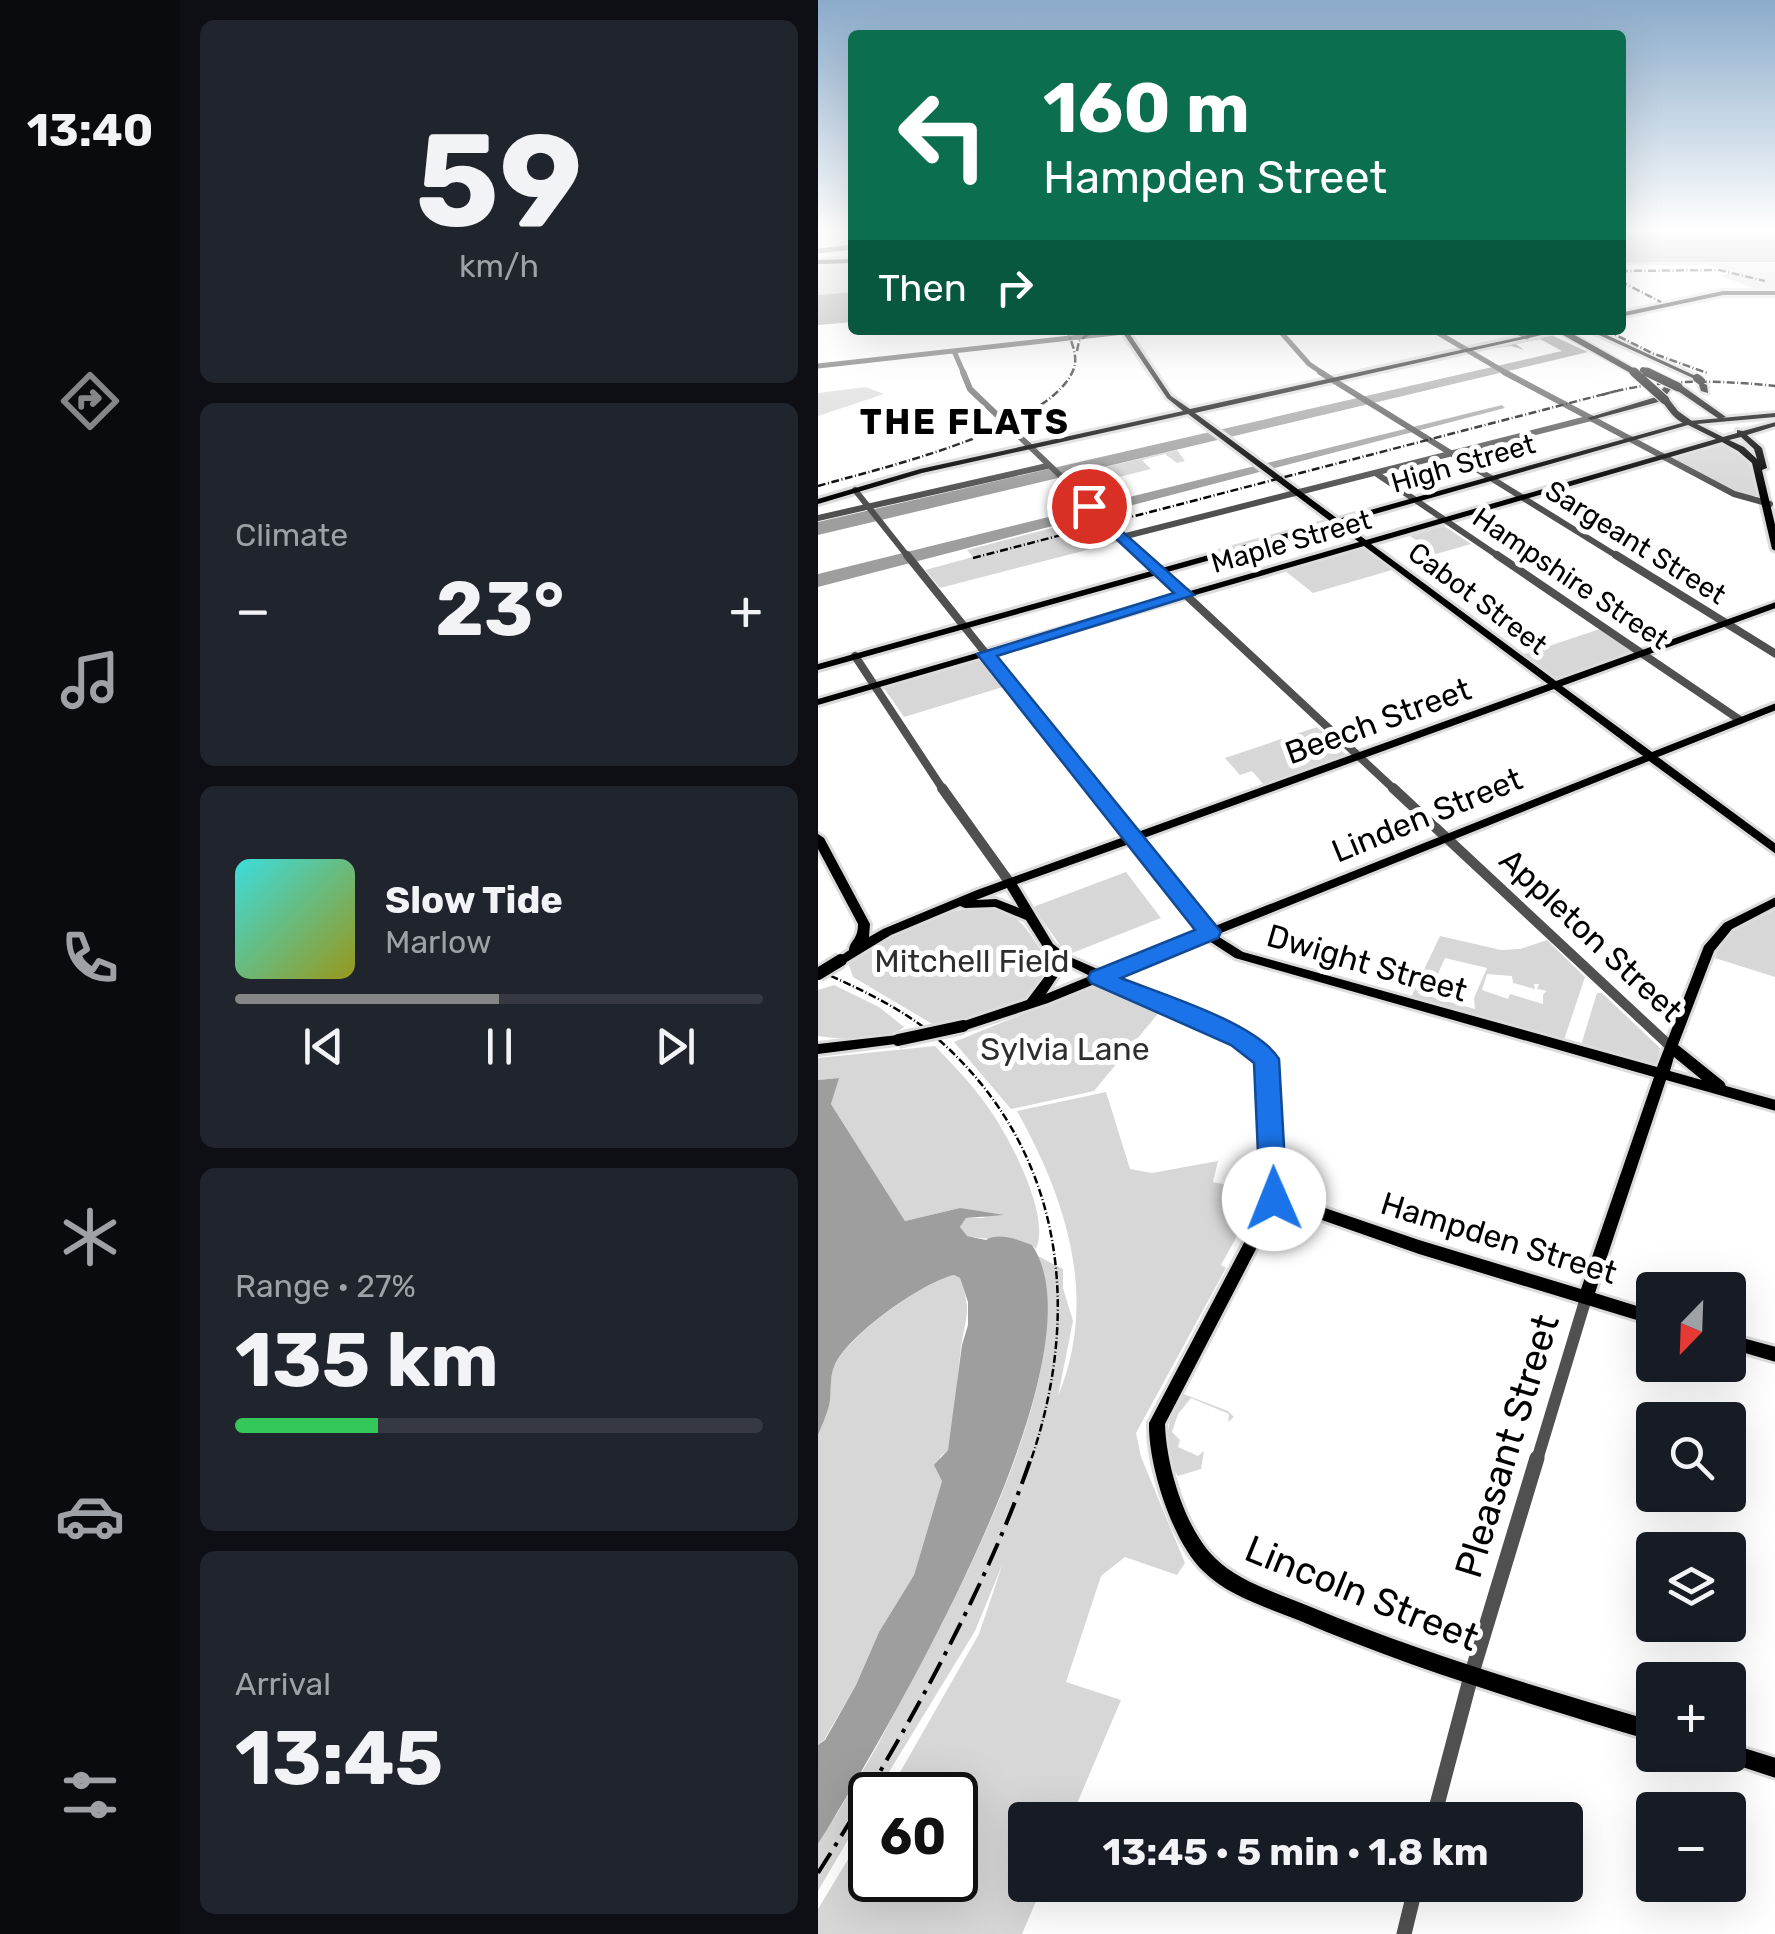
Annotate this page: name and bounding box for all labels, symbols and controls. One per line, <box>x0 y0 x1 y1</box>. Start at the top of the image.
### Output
text: 160 m <box>1043 67 1250 150</box>
icon: left <box>878 70 1008 200</box>
text: 13:40 <box>27 104 153 157</box>
text: 59 <box>415 104 583 259</box>
text: Hampden Street <box>1043 151 1387 204</box>
text: km/h <box>459 247 539 285</box>
icon: right <box>987 260 1042 315</box>
text: Then <box>878 265 967 311</box>
icon: directions <box>55 366 125 436</box>
district label: THE FLATS <box>860 401 1070 443</box>
street label: High Street <box>1387 427 1539 500</box>
pin <box>1047 464 1132 549</box>
street label: Sargeant Street <box>1539 474 1732 611</box>
icon: arrive <box>1062 479 1117 534</box>
street label: Hampshire Street <box>1467 501 1675 656</box>
street label: Maple Street <box>1207 503 1375 580</box>
text: Climate <box>235 516 348 554</box>
street label: Cabot Street <box>1402 535 1554 661</box>
text: 23° <box>435 565 564 654</box>
text: − <box>235 578 271 643</box>
text: + <box>729 578 763 643</box>
icon: music <box>55 645 125 715</box>
street label: Beech Street <box>1280 670 1476 772</box>
street label: Linden Street <box>1326 760 1528 870</box>
street label: Appleton Street <box>1492 841 1690 1029</box>
text: Slow Tide <box>385 877 563 923</box>
street label: Dwight Street <box>1262 916 1472 1010</box>
icon: phone <box>55 923 125 993</box>
text: Marlow <box>385 923 492 961</box>
park label: Mitchell Field <box>874 942 1070 980</box>
icon: previous <box>296 1019 351 1074</box>
icon: pause <box>472 1019 527 1074</box>
icon: next <box>648 1019 703 1074</box>
park label: Sylvia Lane <box>980 1030 1150 1068</box>
position arrow <box>1222 1147 1326 1251</box>
street label: Hampden Street <box>1376 1184 1622 1292</box>
icon: climate <box>55 1202 125 1272</box>
text: Range · 27% <box>235 1267 416 1305</box>
north arrow <box>1636 1272 1746 1382</box>
map controls <box>1636 1272 1746 1902</box>
street label: Pleasant Street <box>1445 1309 1569 1583</box>
text: 135 km <box>235 1316 499 1405</box>
button: search <box>1636 1402 1746 1512</box>
icon: car <box>55 1481 125 1551</box>
street label: Lincoln Street <box>1238 1525 1486 1661</box>
button: layers <box>1636 1532 1746 1642</box>
button: + <box>1636 1662 1746 1772</box>
text: Arrival <box>235 1665 331 1703</box>
text: 13:45 <box>235 1714 443 1803</box>
icon: filters <box>55 1760 125 1830</box>
speed limit sign: 60 <box>848 1772 978 1902</box>
button: − <box>1636 1792 1746 1902</box>
text: 13:45 · 5 min · 1.8 km <box>1102 1829 1489 1875</box>

